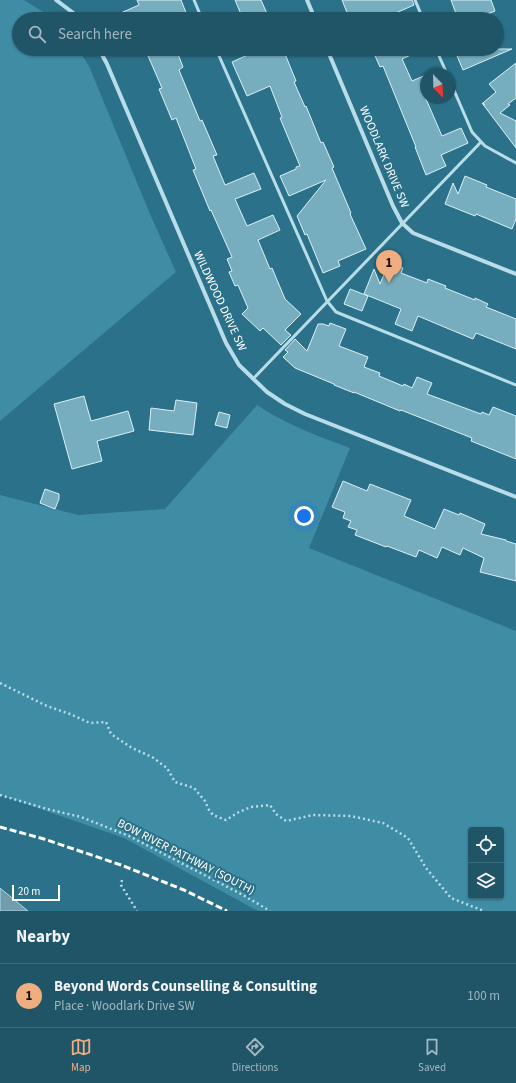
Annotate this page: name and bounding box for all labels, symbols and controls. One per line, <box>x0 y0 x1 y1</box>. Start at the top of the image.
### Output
search box <box>12 12 504 56</box>
icon: search <box>26 23 48 45</box>
text: Search here <box>58 24 132 45</box>
north arrow <box>420 68 456 104</box>
street label: WOODLARK DRIVE SW <box>355 103 413 211</box>
street label: WILDWOOD DRIVE SW <box>189 248 251 354</box>
pin: 1 <box>376 250 402 283</box>
your location <box>294 506 314 526</box>
street label: BOW RIVER PATHWAY (SOUTH) <box>114 815 258 899</box>
map controls <box>468 827 504 899</box>
button: locate <box>468 827 504 863</box>
button: layers <box>468 863 504 899</box>
scale bar <box>12 883 60 902</box>
text: 20 m <box>18 884 40 899</box>
text: Nearby <box>16 925 70 949</box>
text: Beyond Words Counselling & Consulting <box>54 976 317 997</box>
text: 1 <box>26 987 32 1005</box>
text: 100 m <box>467 987 500 1005</box>
text: Place · Woodlark Drive SW <box>54 997 195 1015</box>
tab: Map <box>70 1036 92 1075</box>
tab: Directions <box>232 1036 278 1075</box>
tab: Saved <box>418 1036 446 1075</box>

